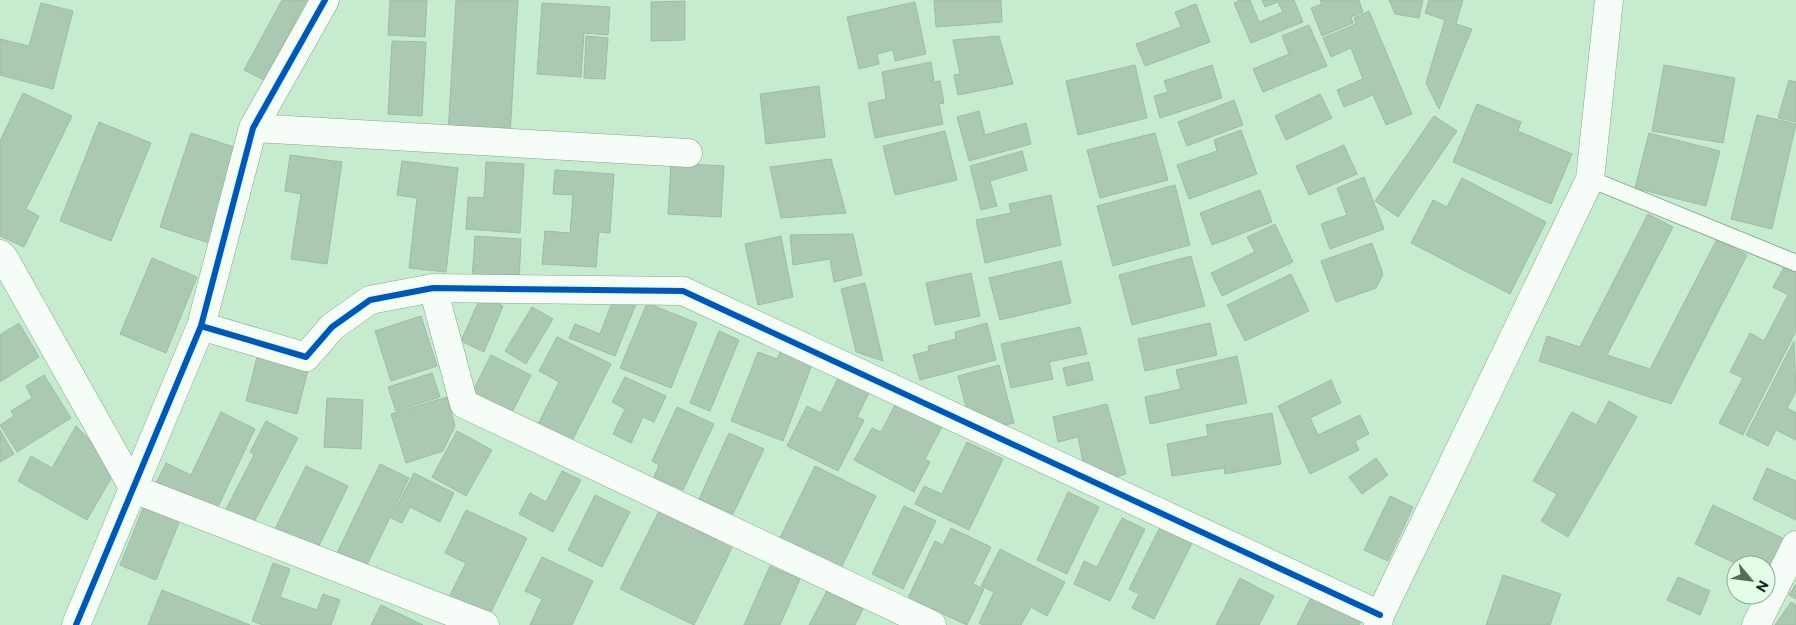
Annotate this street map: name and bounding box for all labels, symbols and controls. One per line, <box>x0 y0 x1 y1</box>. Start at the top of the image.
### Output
north arrow <box>1726 555 1776 605</box>
text: N <box>1753 578 1773 595</box>

